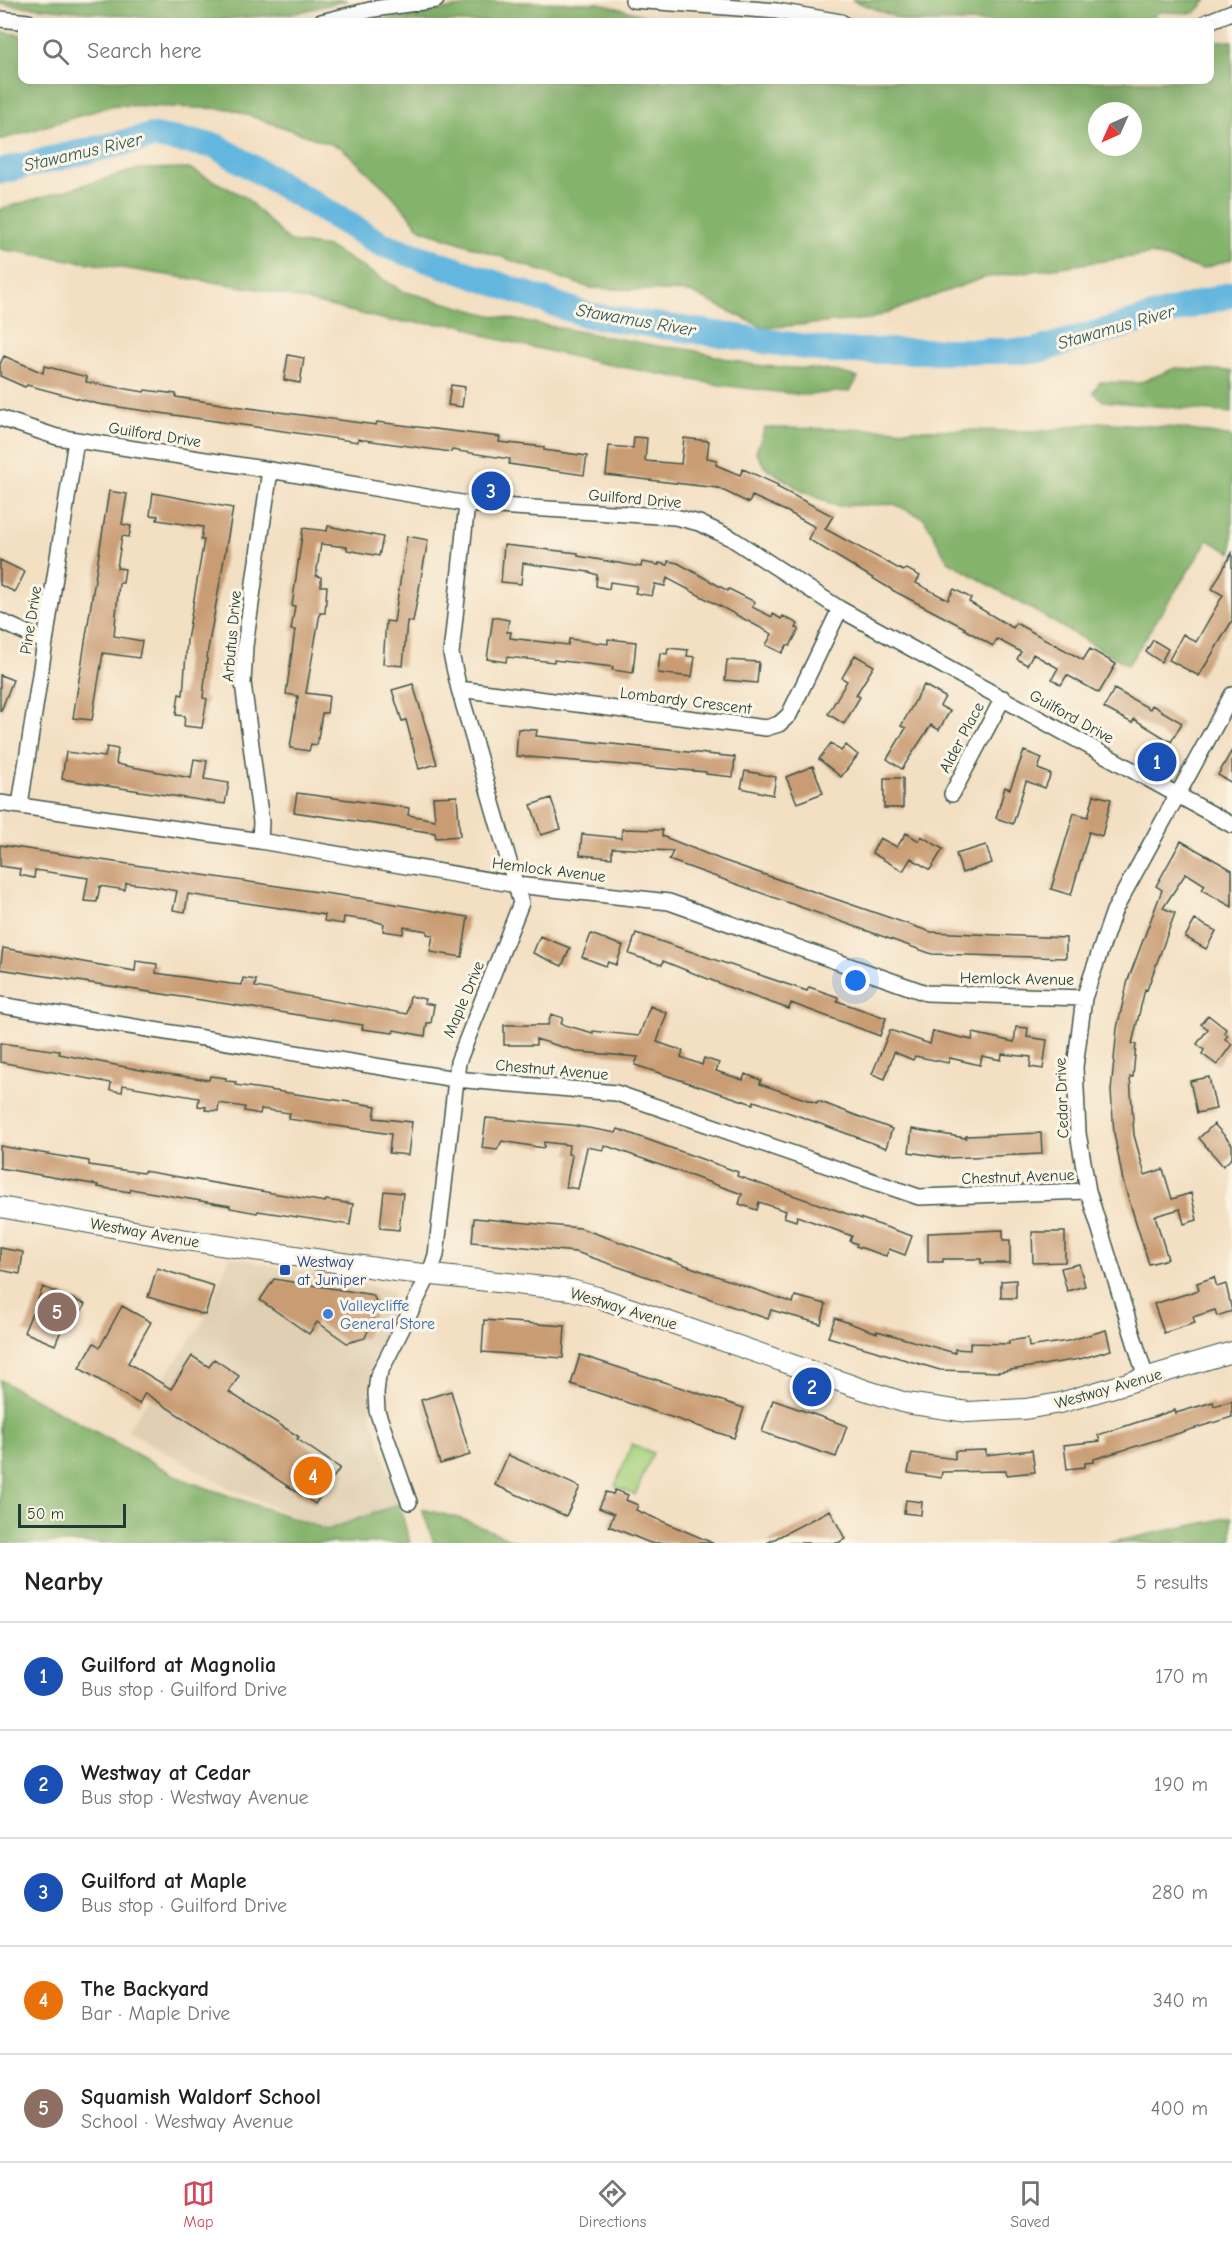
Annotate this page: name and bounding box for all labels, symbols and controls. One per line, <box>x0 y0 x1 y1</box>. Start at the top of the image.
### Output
search box <box>18 18 1214 84</box>
icon: search <box>39 35 72 68</box>
text: Search here <box>87 38 202 64</box>
north arrow <box>1088 102 1142 156</box>
water label: Stawamus River <box>22 128 145 176</box>
water label: Stawamus River <box>575 300 698 341</box>
water label: Stawamus River <box>1055 301 1178 354</box>
street label: Guilford Drive <box>107 419 202 451</box>
pin: 3 <box>472 468 510 514</box>
street label: Guilford Drive <box>588 486 682 512</box>
street label: Pine Drive <box>17 585 45 656</box>
street label: Arbutus Drive <box>219 590 245 682</box>
street label: Lombardy Crescent <box>619 684 753 718</box>
street label: Guilford Drive <box>1026 686 1117 747</box>
street label: Alder Place <box>936 699 988 776</box>
pin: 1 <box>1138 740 1176 784</box>
street label: Hemlock Avenue <box>491 854 607 886</box>
street label: Maple Drive <box>440 958 488 1040</box>
your location <box>841 966 870 995</box>
street label: Hemlock Avenue <box>960 969 1074 989</box>
street label: Chestnut Avenue <box>495 1056 609 1084</box>
street label: Cedar Drive <box>1052 1057 1072 1139</box>
street label: Chestnut Avenue <box>961 1166 1075 1188</box>
street label: Westway Avenue <box>89 1215 201 1251</box>
place label: Westway at Juniper <box>297 1253 367 1289</box>
marker: Westway at Juniper <box>278 1263 292 1277</box>
street label: Westway Avenue <box>568 1284 679 1334</box>
pin: 5 <box>38 1290 76 1334</box>
place label: Valleycliffe General Store <box>340 1297 435 1333</box>
marker: Valleycliffe General Store <box>321 1307 335 1321</box>
pin: 2 <box>792 1364 832 1410</box>
street label: Westway Avenue <box>1053 1365 1164 1413</box>
pin: 4 <box>294 1454 332 1498</box>
scale bar <box>18 1501 126 1528</box>
text: 50 m <box>27 1505 64 1523</box>
text: Nearby <box>24 1567 103 1597</box>
text: 5 results <box>1136 1571 1208 1594</box>
text: Guilford at Magnolia <box>81 1652 276 1678</box>
text: 1 <box>40 1665 47 1688</box>
text: 170 m <box>1155 1665 1208 1688</box>
text: Bus stop · Guilford Drive <box>81 1678 287 1701</box>
text: Westway at Cedar <box>81 1760 250 1786</box>
text: 2 <box>39 1773 48 1796</box>
text: 190 m <box>1154 1773 1208 1796</box>
text: Bus stop · Westway Avenue <box>81 1786 309 1809</box>
text: Guilford at Maple <box>81 1868 247 1894</box>
text: 3 <box>39 1881 48 1904</box>
text: 280 m <box>1152 1881 1208 1904</box>
text: Bus stop · Guilford Drive <box>81 1894 287 1917</box>
text: The Backyard <box>81 1976 209 2002</box>
text: 4 <box>39 1989 48 2012</box>
text: 340 m <box>1153 1989 1208 2012</box>
text: Bar · Maple Drive <box>81 2002 230 2025</box>
text: Squamish Waldorf School <box>81 2084 321 2110</box>
text: 5 <box>38 2097 49 2120</box>
text: 400 m <box>1151 2097 1208 2120</box>
text: School · Westway Avenue <box>81 2110 293 2133</box>
tab: Map <box>182 2177 215 2231</box>
tab: Directions <box>579 2177 646 2231</box>
tab: Saved <box>1010 2177 1050 2231</box>

